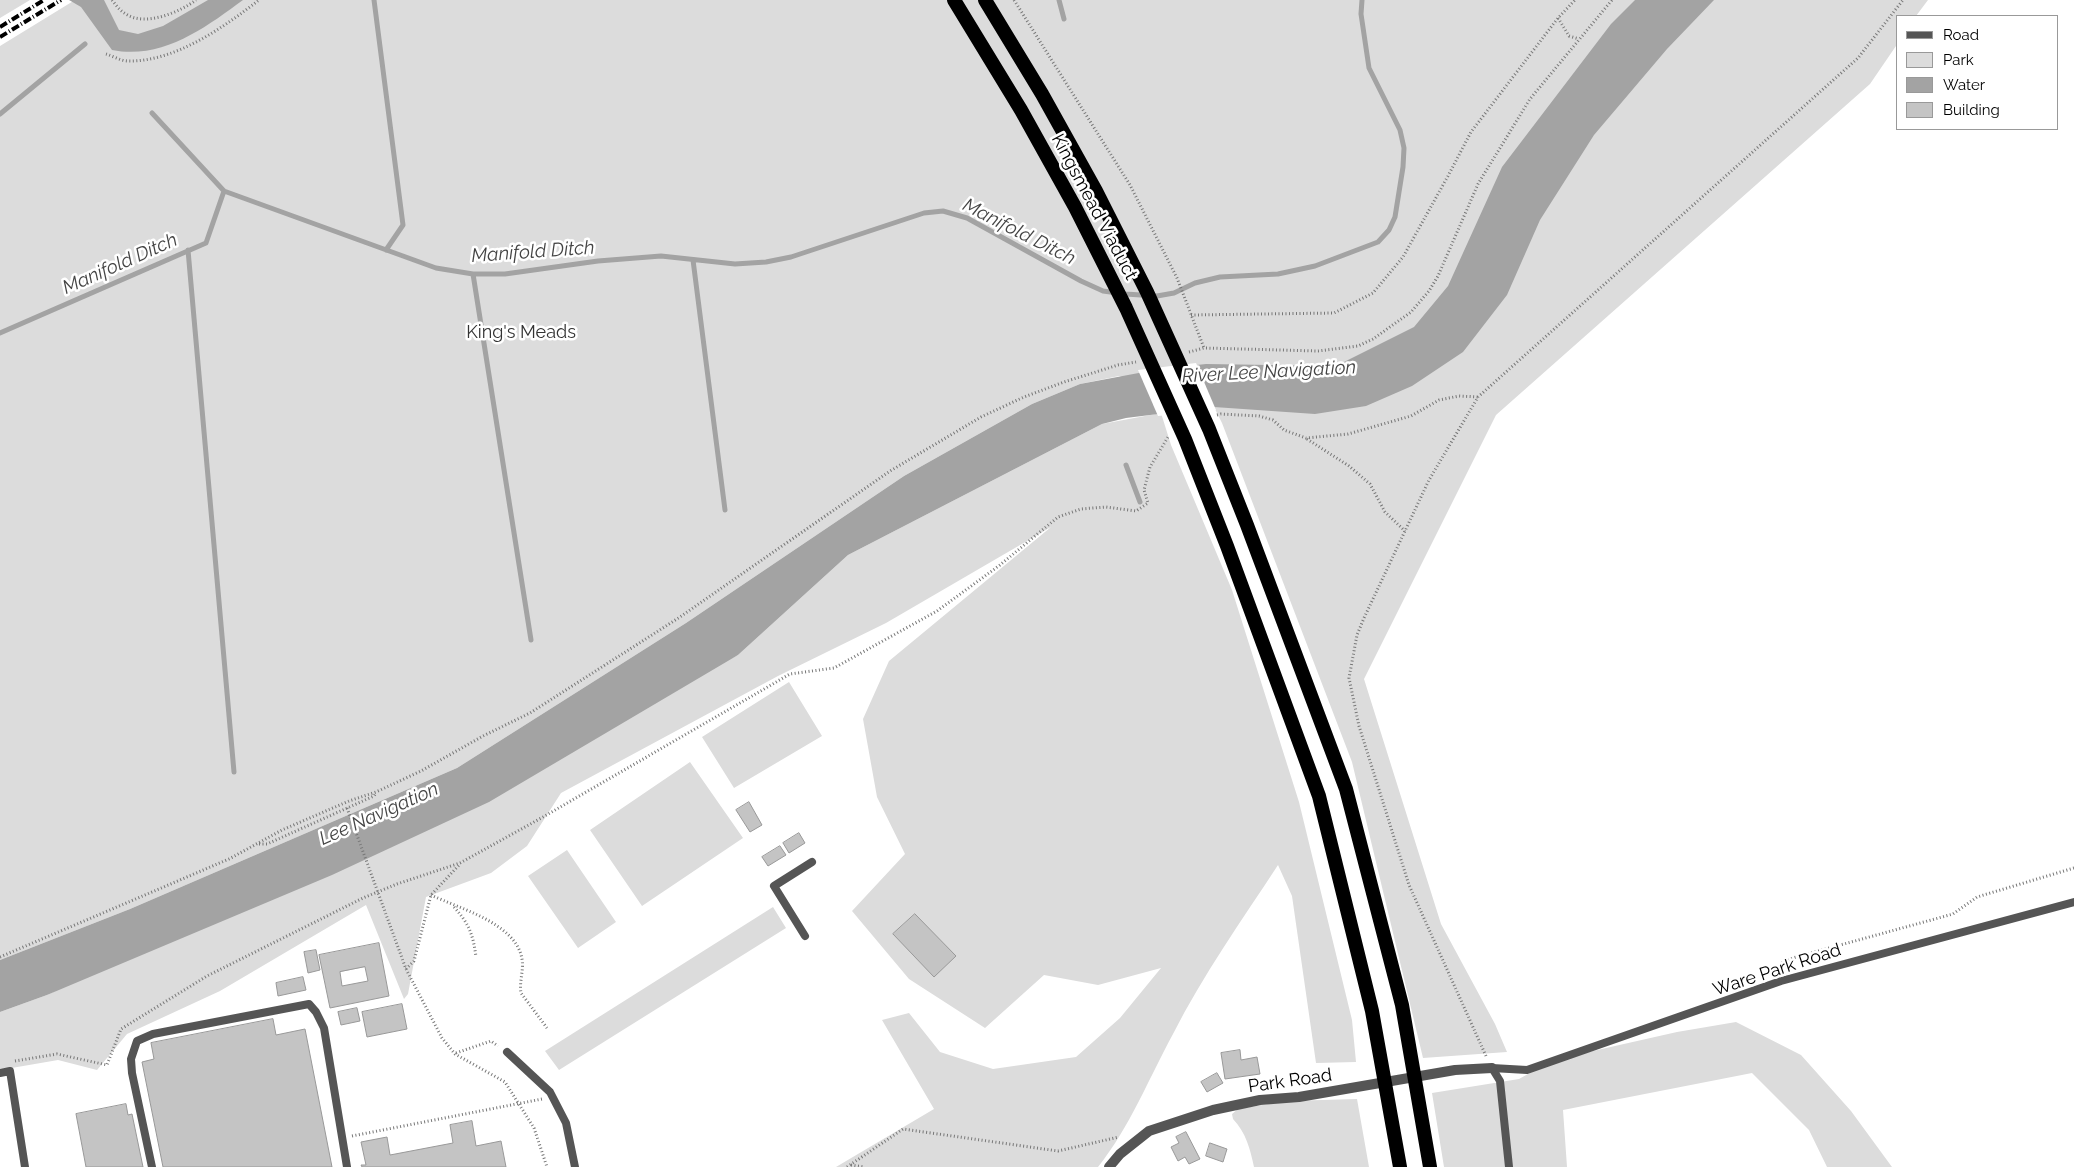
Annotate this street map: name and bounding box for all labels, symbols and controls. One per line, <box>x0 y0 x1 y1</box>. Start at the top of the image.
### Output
legend <box>1896 15 2059 130</box>
text: Road <box>1943 26 1979 44</box>
text: Park <box>1943 51 1974 69</box>
text: Water <box>1943 76 1985 94</box>
text: Building <box>1943 101 2000 119</box>
street label: Kingsmead Viaduct <box>1046 130 1142 284</box>
water label: Manifold Ditch <box>959 194 1079 270</box>
water label: Manifold Ditch <box>59 228 181 300</box>
water label: Manifold Ditch <box>471 236 595 268</box>
park label: King's Meads <box>466 322 576 344</box>
water label: River Lee Navigation <box>1181 356 1357 388</box>
water label: Lee Navigation <box>316 778 442 850</box>
street label: Ware Park Road <box>1710 939 1844 1001</box>
street label: Park Road <box>1247 1064 1333 1098</box>

